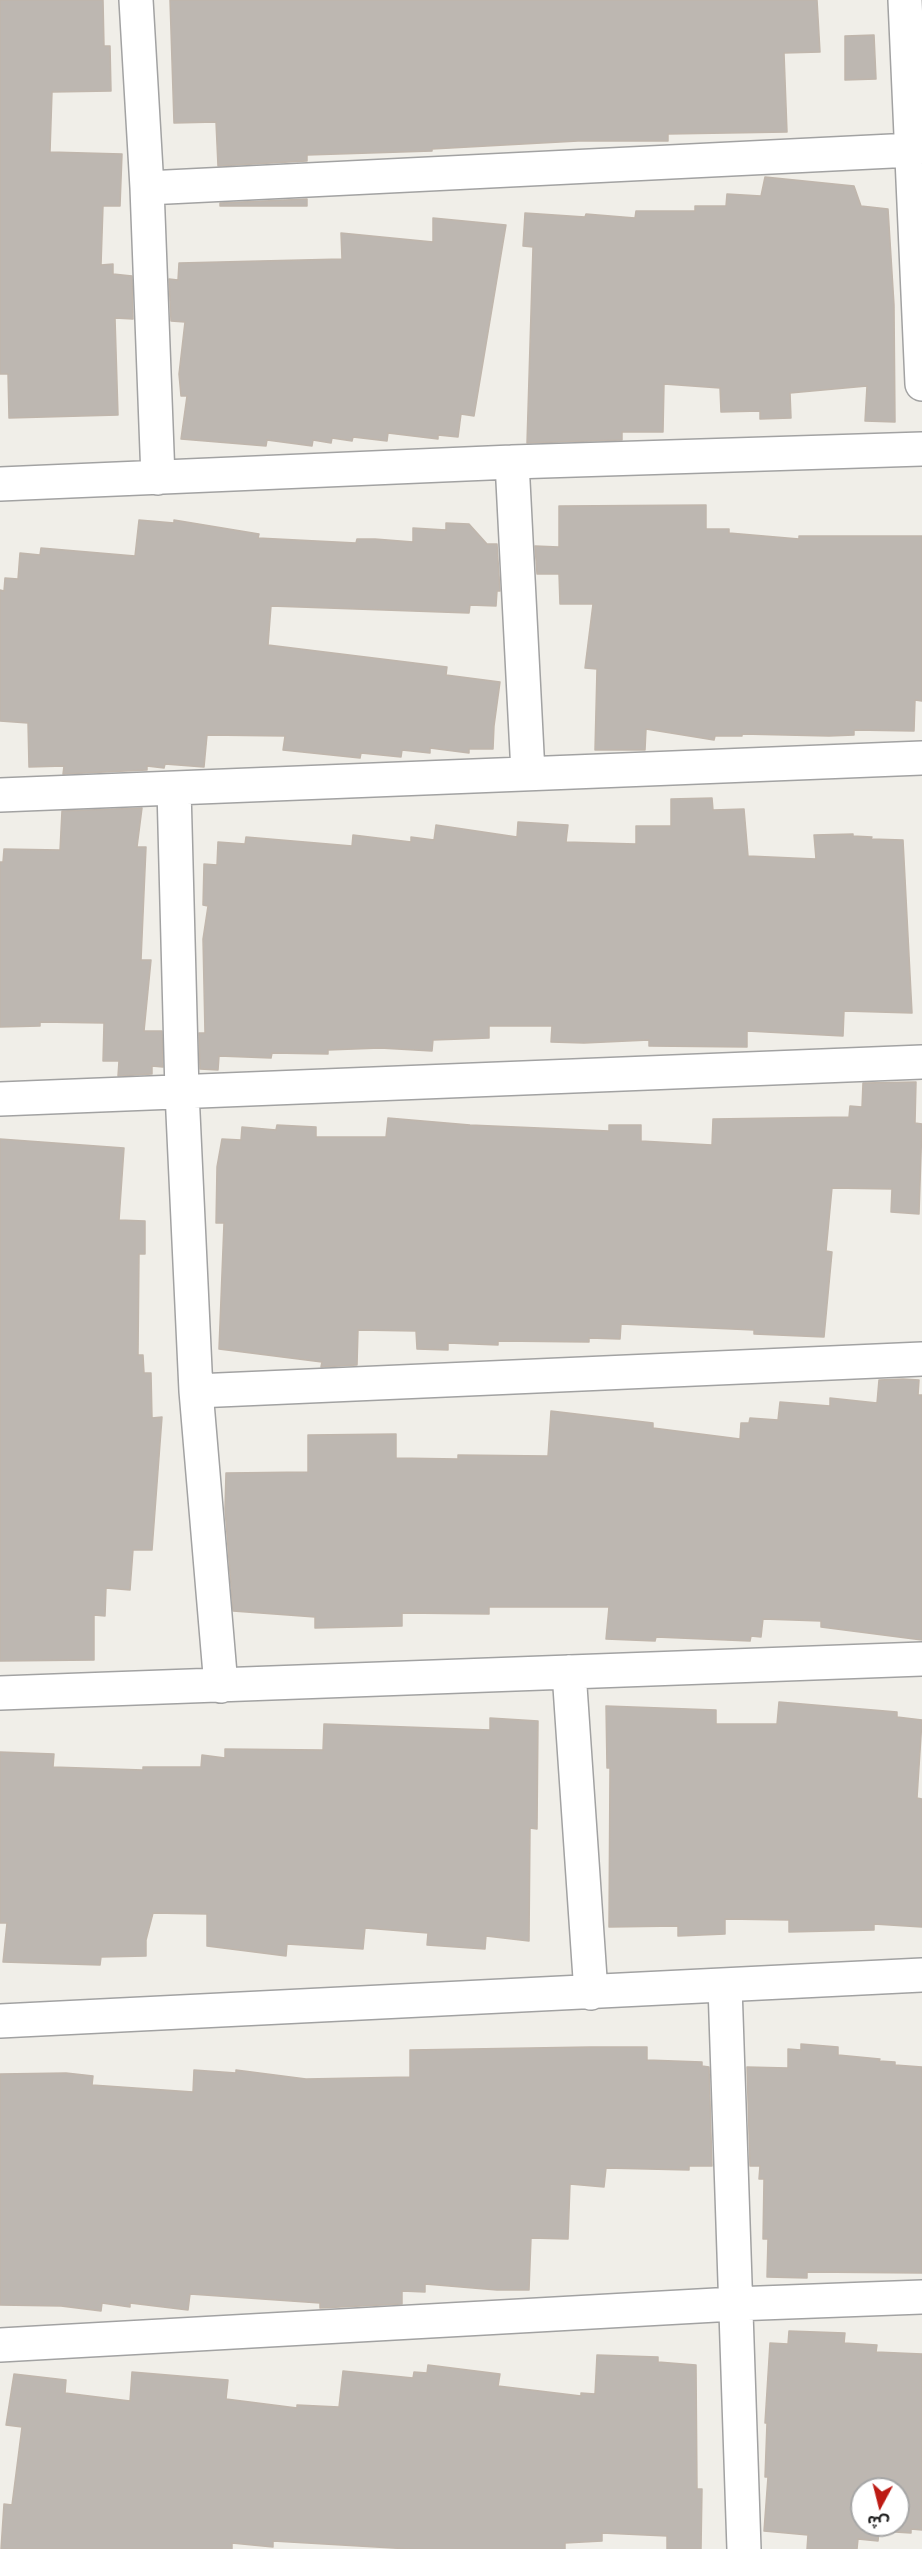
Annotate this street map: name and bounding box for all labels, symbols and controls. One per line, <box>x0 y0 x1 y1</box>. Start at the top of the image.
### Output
north arrow <box>850 2477 910 2537</box>
text: ش <box>866 2512 890 2534</box>

